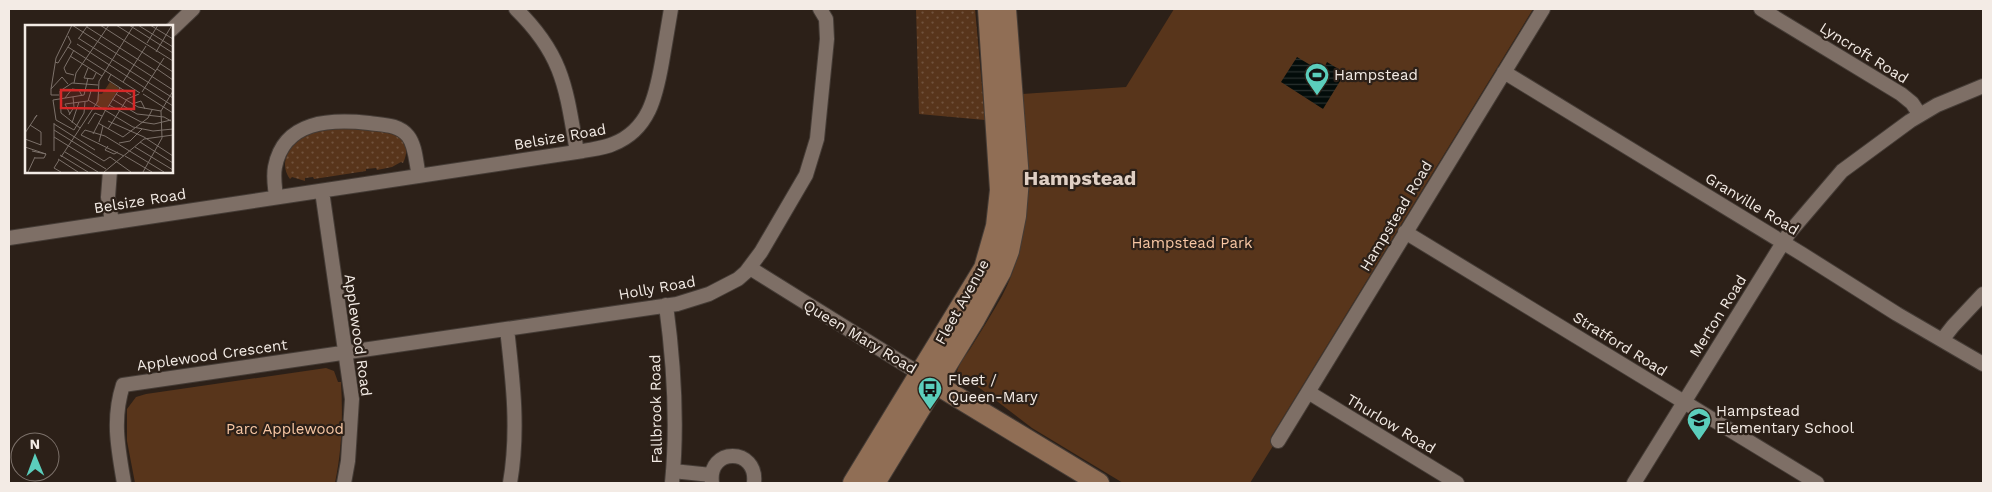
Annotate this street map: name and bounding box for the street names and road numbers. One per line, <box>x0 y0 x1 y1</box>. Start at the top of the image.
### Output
street label: Lyncroft Road <box>1816 19 1912 87</box>
street label: Belsize Road <box>513 120 607 154</box>
street label: Hampstead Road <box>1356 158 1436 274</box>
street label: Granville Road <box>1702 169 1802 239</box>
street label: Belsize Road <box>93 185 187 217</box>
street label: Fleet Avenue <box>931 256 993 348</box>
street label: Holly Road <box>617 272 697 304</box>
street label: Merton Road <box>1686 272 1750 360</box>
street label: Applewood Road <box>341 273 375 397</box>
street label: Queen Mary Road <box>800 296 920 378</box>
street label: Stratford Road <box>1570 308 1670 380</box>
street label: Applewood Crescent <box>136 335 289 374</box>
street label: Fallbrook Road <box>646 354 666 464</box>
street label: Thurlow Road <box>1343 390 1439 458</box>

